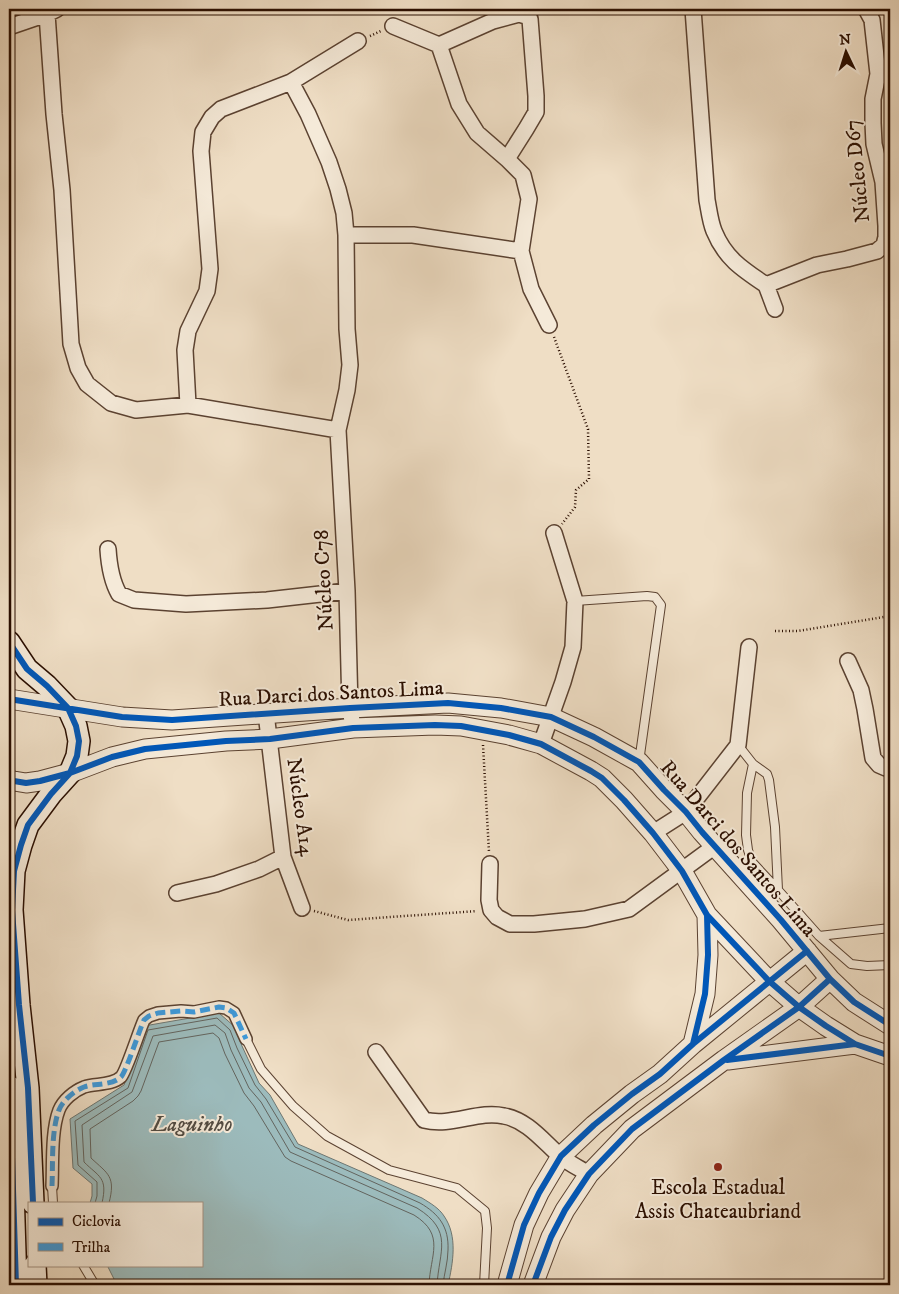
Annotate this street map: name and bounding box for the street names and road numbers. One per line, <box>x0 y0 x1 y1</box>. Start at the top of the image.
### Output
street label: Núcleo D67 <box>840 118 876 224</box>
street label: Núcleo C78 <box>308 529 340 631</box>
street label: Rua Darci dos Santos Lima <box>218 675 444 713</box>
street label: Rua Darci dos Santos Lima <box>654 755 822 943</box>
street label: Núcleo A14 <box>280 756 320 859</box>

